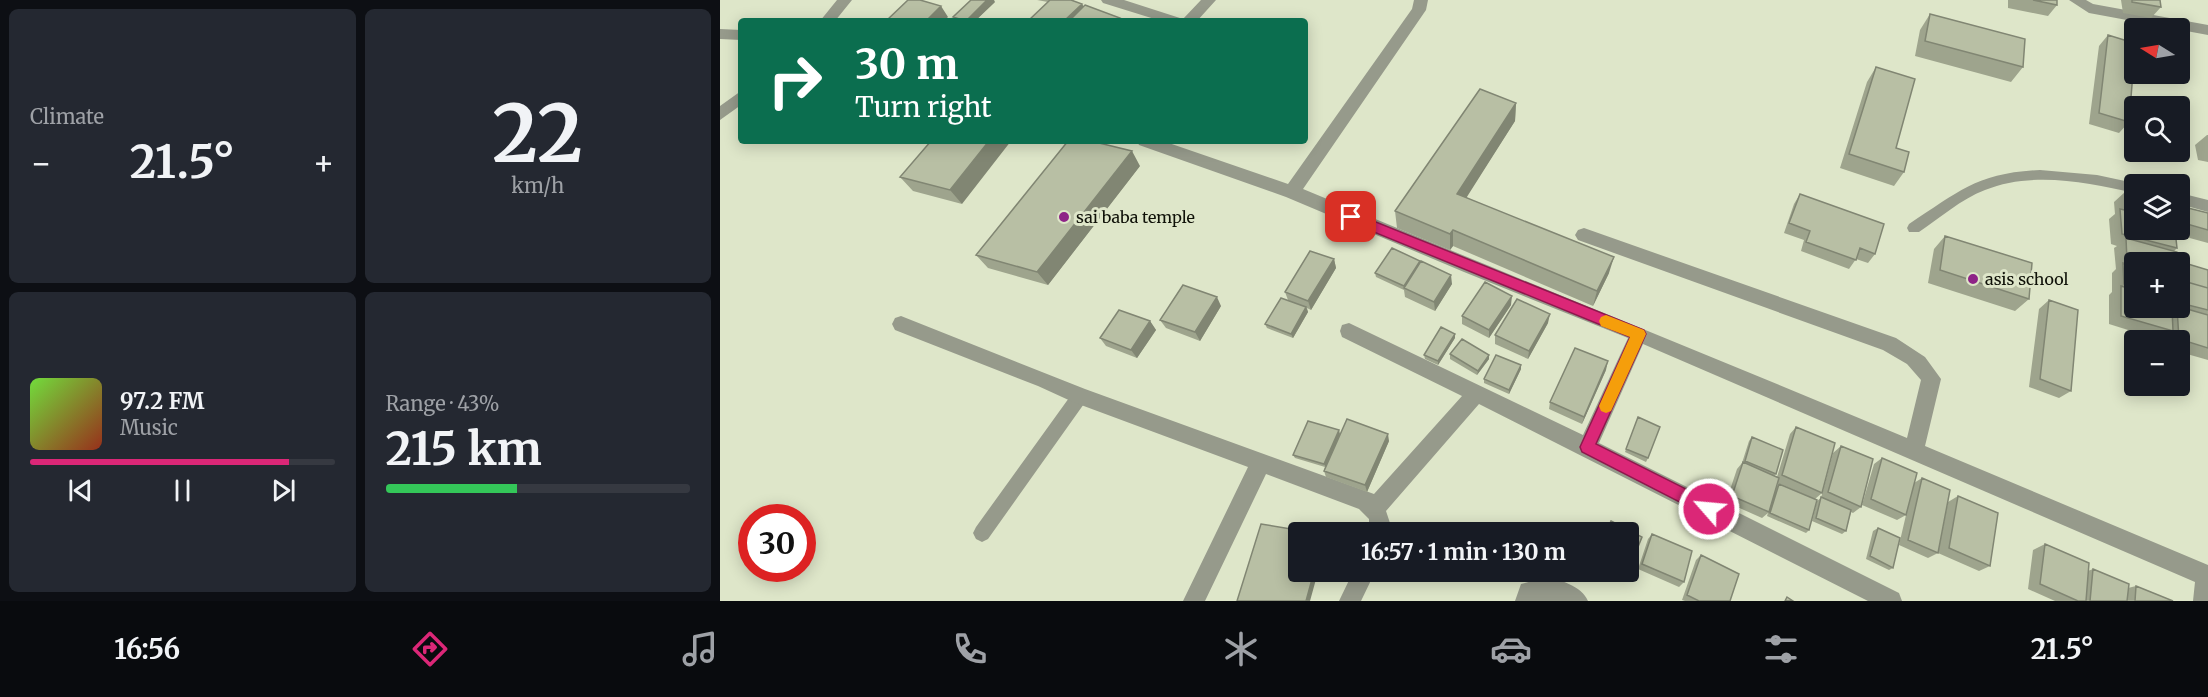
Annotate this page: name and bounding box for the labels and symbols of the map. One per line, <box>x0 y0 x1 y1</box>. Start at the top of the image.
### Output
north arrow <box>2124 18 2190 84</box>
pin <box>1325 191 1376 242</box>
place label: sai baba temple <box>1076 207 1195 227</box>
marker: sai baba temple <box>1057 210 1071 224</box>
place label: asis school <box>1985 269 2068 289</box>
marker: asis school <box>1966 272 1980 286</box>
position arrow <box>1677 477 1741 541</box>
speed limit sign: 30 <box>738 504 816 582</box>

